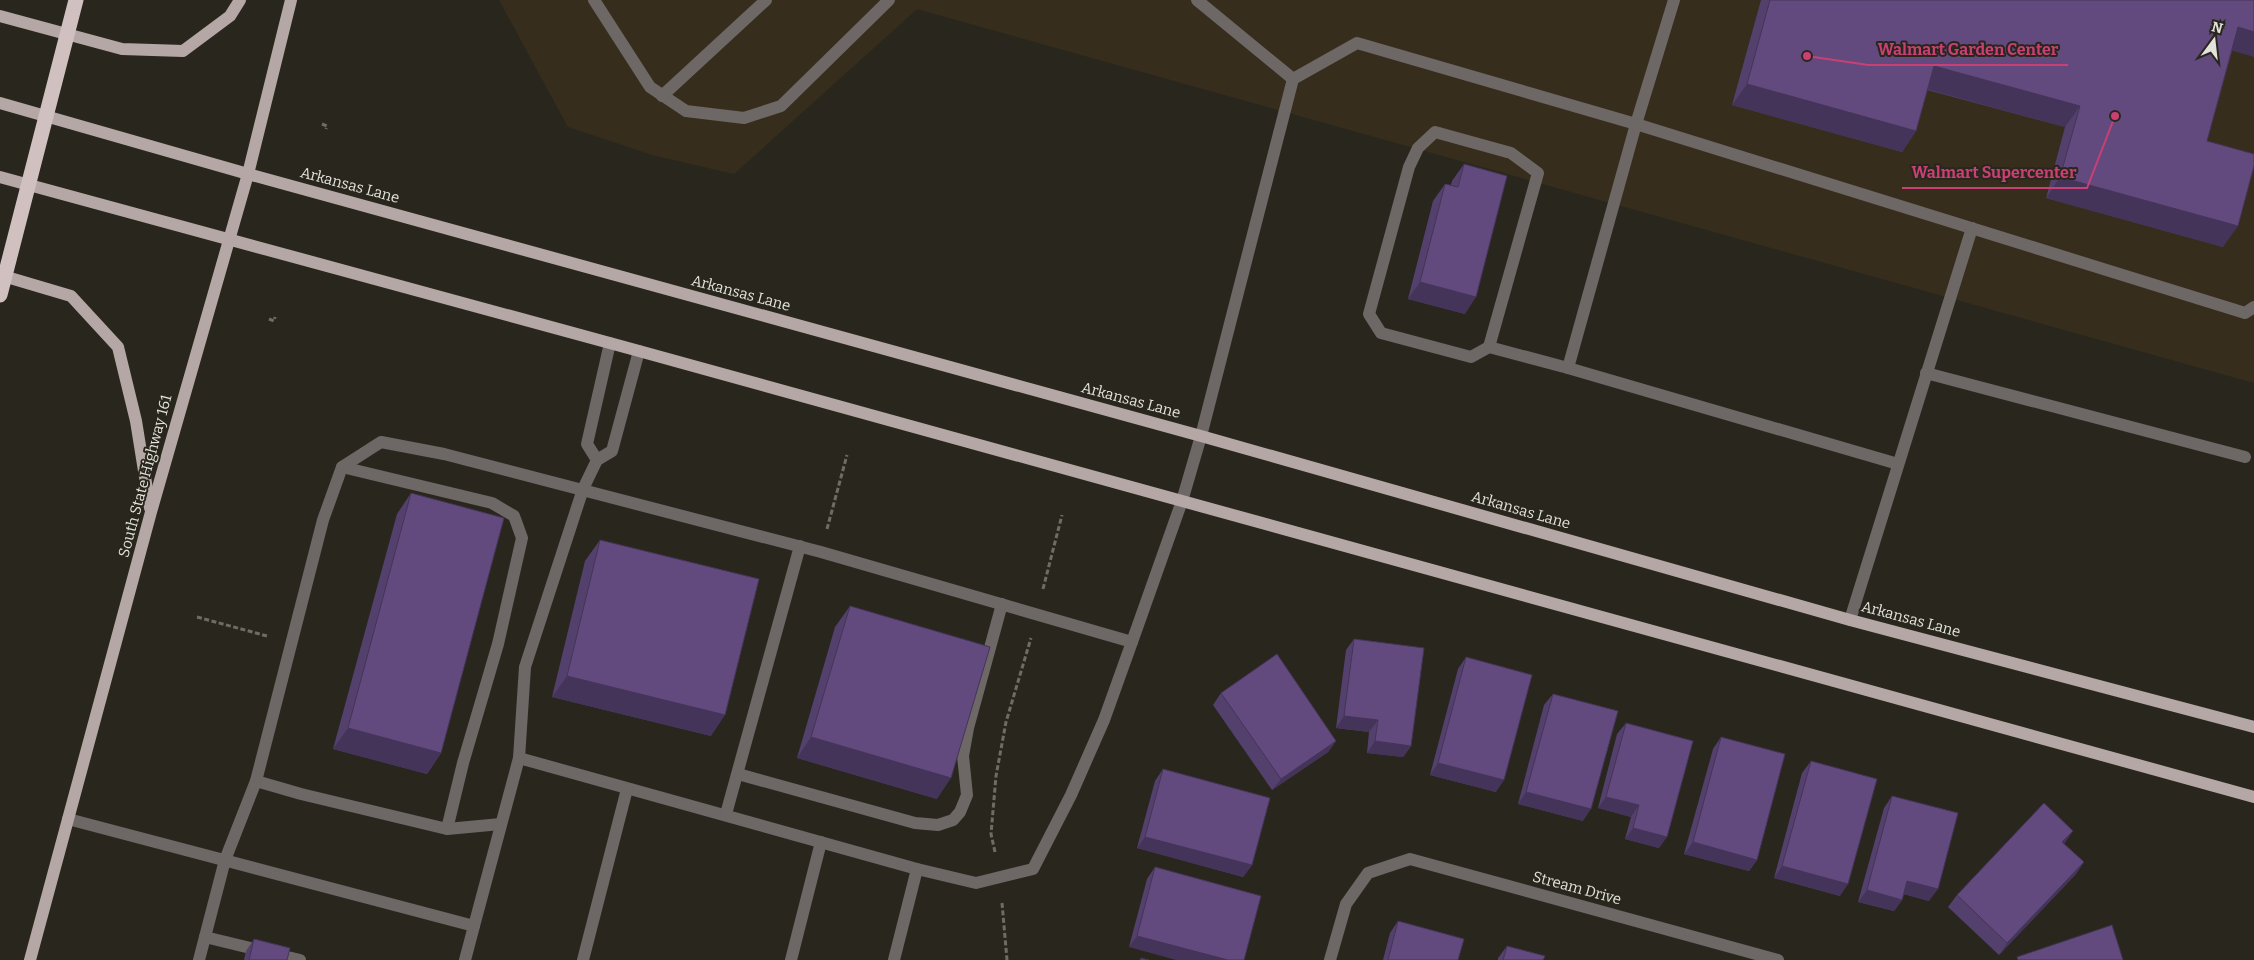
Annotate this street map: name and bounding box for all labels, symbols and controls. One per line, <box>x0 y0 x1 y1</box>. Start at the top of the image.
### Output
north arrow <box>2189 15 2239 65</box>
text: N <box>2210 18 2225 38</box>
callout: Walmart Garden Center <box>1868 34 2068 65</box>
text: Walmart Garden Center <box>1878 40 2059 59</box>
callout: Walmart Supercenter <box>1902 157 2087 188</box>
street label: Arkansas Lane <box>298 163 402 207</box>
text: Walmart Supercenter <box>1912 163 2077 182</box>
street label: Arkansas Lane <box>689 271 793 315</box>
street label: Arkansas Lane <box>1079 378 1183 422</box>
street label: South State Highway 161 <box>115 393 175 559</box>
street label: Arkansas Lane <box>1469 487 1573 533</box>
street label: Arkansas Lane <box>1859 597 1963 641</box>
street label: Stream Drive <box>1531 868 1623 908</box>

